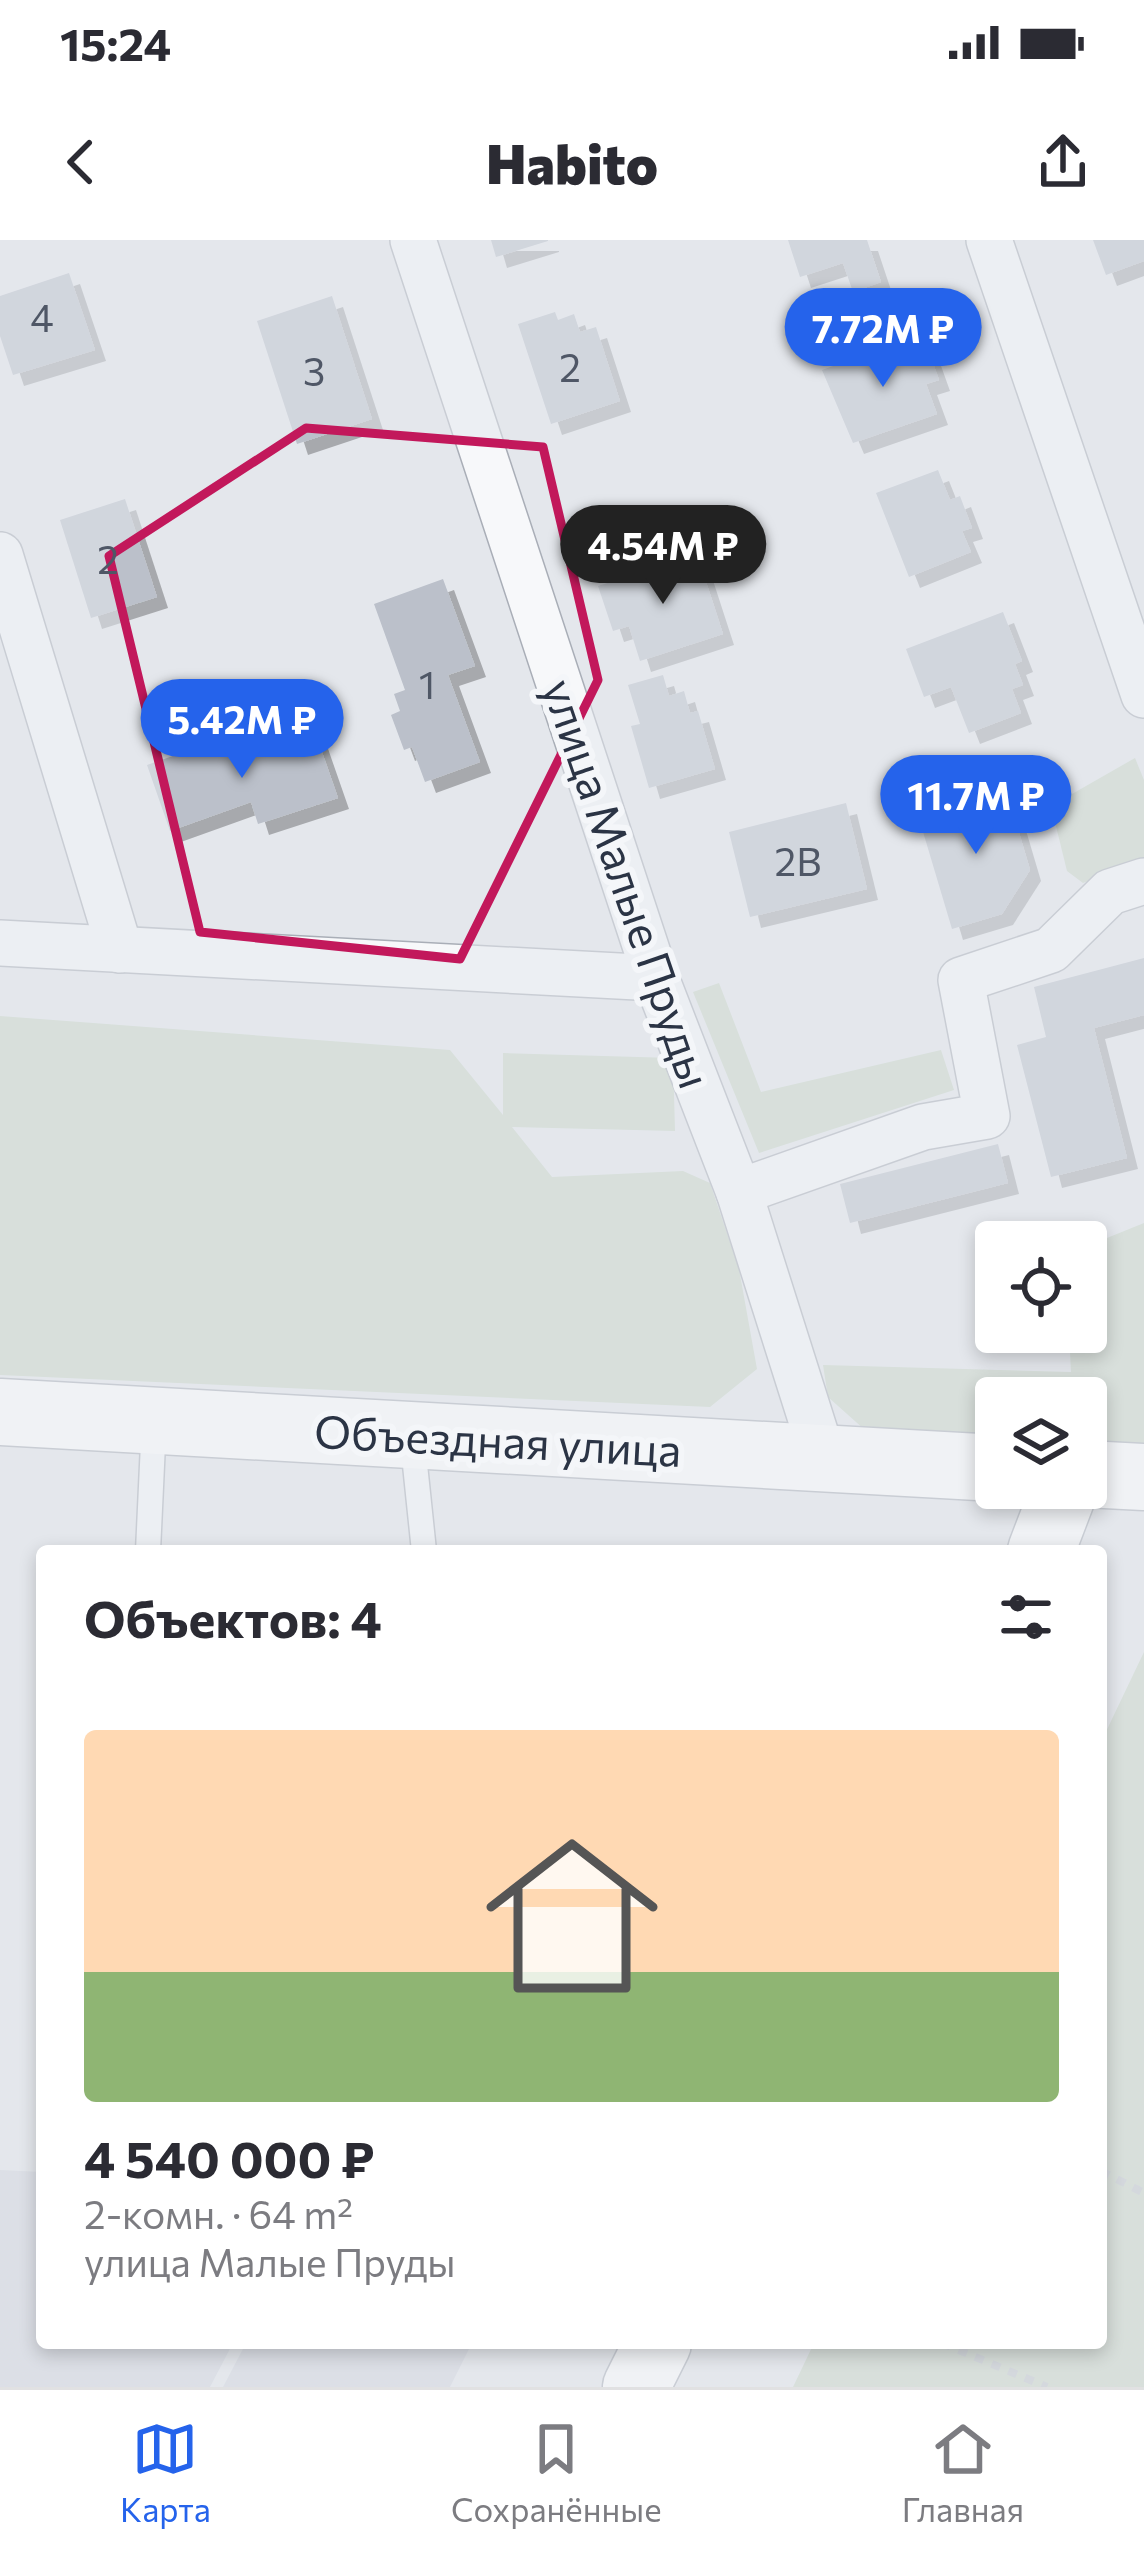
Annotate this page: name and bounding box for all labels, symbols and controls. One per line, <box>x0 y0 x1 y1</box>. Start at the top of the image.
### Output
text: 15:24 <box>60 15 171 70</box>
icon: back <box>48 129 114 195</box>
text: Habito <box>486 129 658 195</box>
icon: share <box>1030 129 1096 195</box>
pin: 7.72M ₽ <box>772 288 994 390</box>
house number: 4 <box>30 292 54 340</box>
text: 7.72M ₽ <box>812 303 954 351</box>
house number: 2 <box>559 342 581 390</box>
house number: 3 <box>303 346 325 394</box>
pin: 4.54M ₽ <box>552 505 774 607</box>
text: 4.54M ₽ <box>587 520 739 568</box>
house number: 2 <box>97 534 119 582</box>
house number: 1 <box>419 659 435 707</box>
street label: улица Малые Пруды <box>533 671 725 1095</box>
pin: 5.42M ₽ <box>131 679 353 781</box>
text: 5.42M ₽ <box>168 694 316 742</box>
pin: 11.7M ₽ <box>865 755 1087 857</box>
text: 11.7M ₽ <box>907 770 1045 818</box>
house number: 2В <box>775 836 821 884</box>
map controls <box>975 1221 1107 1509</box>
button: locate <box>975 1221 1107 1353</box>
button: layers <box>975 1377 1107 1509</box>
street label: Объездная улица <box>313 1402 683 1476</box>
icon: filters <box>993 1584 1059 1650</box>
text: Объектов: 4 <box>84 1586 382 1649</box>
icon: home <box>464 1808 680 2024</box>
text: 4 540 000 ₽ <box>84 2126 375 2189</box>
text: 2-комн. · 64 m² <box>84 2189 353 2237</box>
text: улица Малые Пруды <box>84 2237 456 2285</box>
tab: Карта <box>120 2416 211 2529</box>
tab: Сохранённые <box>451 2416 662 2529</box>
tab: Главная <box>902 2416 1024 2529</box>

